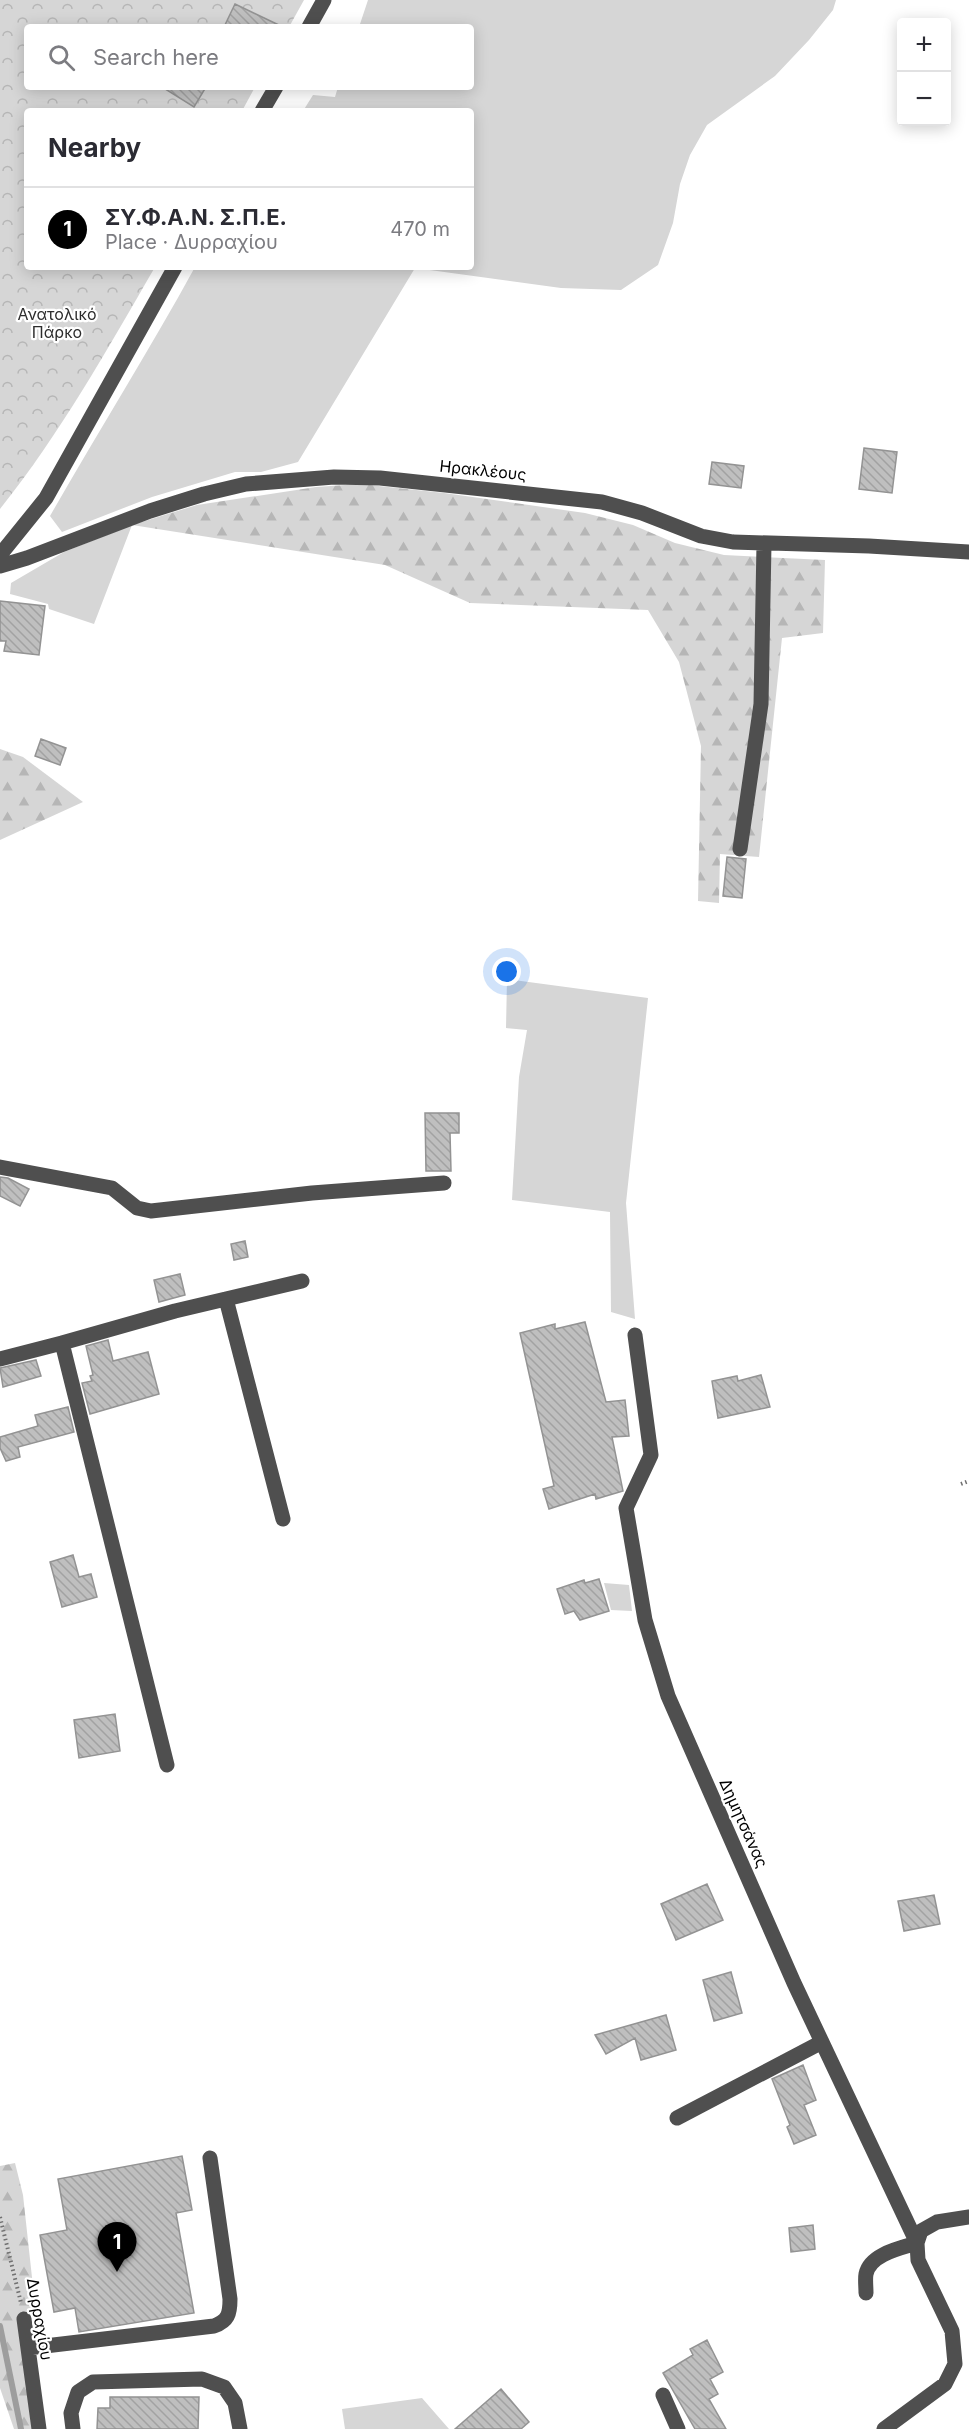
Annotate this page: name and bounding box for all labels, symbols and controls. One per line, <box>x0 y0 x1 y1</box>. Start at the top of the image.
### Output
map controls <box>897 18 951 126</box>
button: + <box>897 18 951 72</box>
search box <box>24 24 474 90</box>
icon: search <box>45 41 78 74</box>
text: Search here <box>93 44 219 70</box>
button: − <box>897 72 951 126</box>
text: Nearby <box>48 132 141 163</box>
text: ΣΥ.Φ.Α.Ν. Σ.Π.Ε. <box>105 204 287 230</box>
text: 1 <box>63 217 72 241</box>
text: 470 m <box>390 217 450 241</box>
text: Place · Δυρραχίου <box>105 230 278 254</box>
park label: Ανατολικό Πάρκο <box>17 304 97 342</box>
street label: Ηρακλέους <box>439 455 527 485</box>
your location <box>492 957 521 986</box>
street label: Δημητσάνας <box>715 1775 773 1871</box>
pin: 1 <box>98 2222 136 2272</box>
street label: Δυρραχίου <box>23 2276 57 2362</box>

